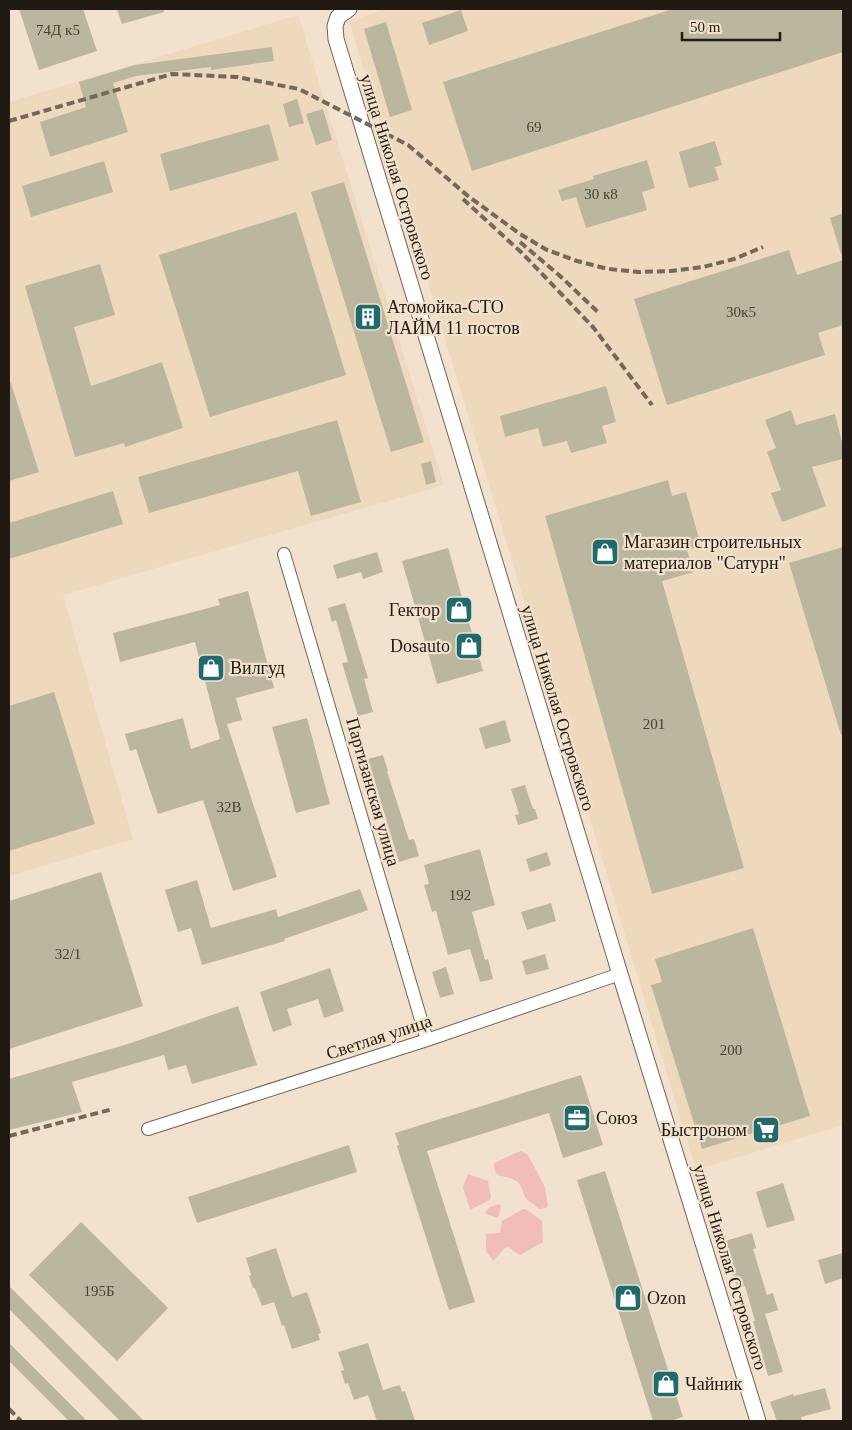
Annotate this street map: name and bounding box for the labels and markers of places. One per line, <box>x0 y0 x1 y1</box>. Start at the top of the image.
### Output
place label: Атомойка-СТО ЛАЙМ 11 постов <box>387 297 520 338</box>
building icon: Атомойка-СТО ЛАЙМ 11 постов <box>353 302 383 332</box>
place label: Магазин строительных материалов "Сатурн" <box>624 532 802 573</box>
shop icon: Магазин строительных материалов "Сатурн" <box>590 537 620 567</box>
shop icon: Гектор <box>444 595 474 625</box>
place label: Гектор <box>389 600 440 620</box>
shop icon: Dosauto <box>454 631 484 661</box>
place label: Dosauto <box>390 636 450 656</box>
shop icon: Вилгуд <box>196 653 226 683</box>
place label: Вилгуд <box>230 658 285 678</box>
office icon: Союз <box>562 1103 592 1133</box>
place label: Союз <box>596 1108 638 1128</box>
supermarket icon: Быстроном <box>751 1115 781 1145</box>
place label: Быстроном <box>661 1120 747 1140</box>
shop icon: Ozon <box>613 1283 643 1313</box>
place label: Ozon <box>647 1288 686 1308</box>
shop icon: Чайник <box>651 1369 681 1399</box>
place label: Чайник <box>685 1374 743 1394</box>

